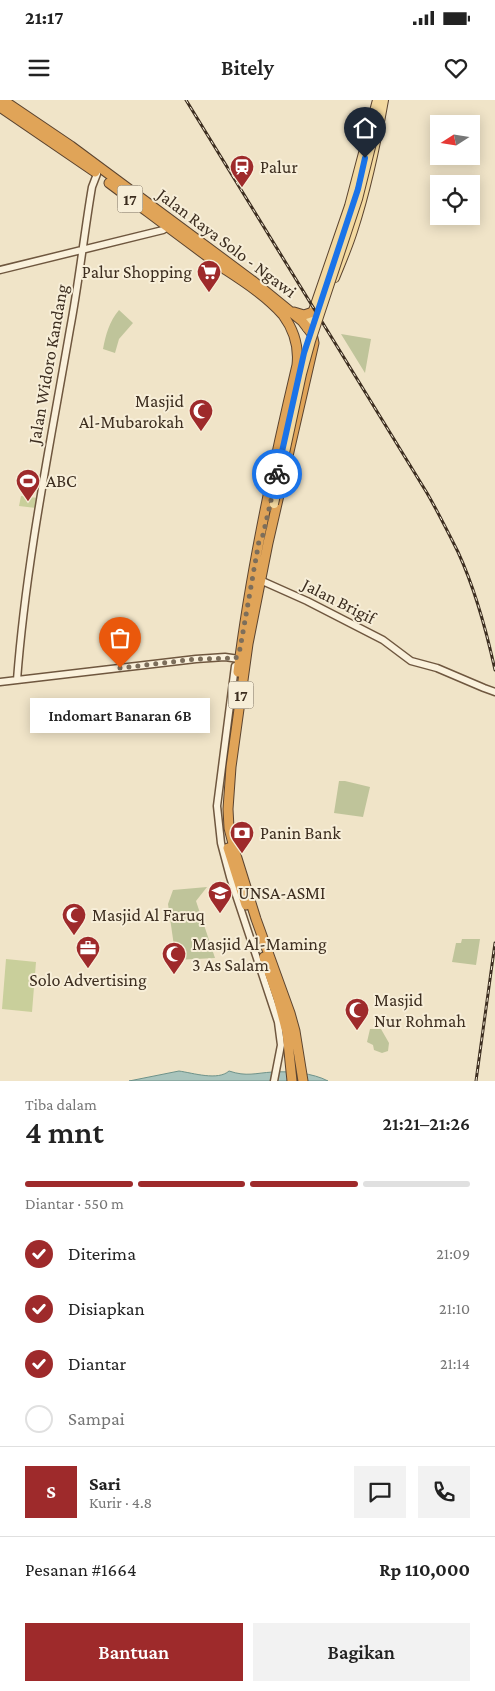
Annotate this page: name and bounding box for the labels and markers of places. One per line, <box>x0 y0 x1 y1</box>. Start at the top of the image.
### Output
pin <box>344 107 386 158</box>
station icon: Palur <box>229 154 255 188</box>
place label: Palur <box>260 157 298 177</box>
supermarket icon: Palur Shopping <box>196 259 222 293</box>
place label: Palur Shopping <box>82 262 192 282</box>
place label: Masjid Al-Mubarokah <box>79 391 185 432</box>
mosque icon: Masjid Al-Mubarokah <box>188 398 214 432</box>
sports icon: ABC <box>15 468 41 502</box>
place label: ABC <box>46 471 77 491</box>
pin <box>99 617 141 668</box>
callout: Indomart Banaran 6B <box>30 698 210 733</box>
bank icon: Panin Bank <box>229 820 255 854</box>
place label: Panin Bank <box>260 823 341 843</box>
school or university icon: UNSA-ASMI <box>207 880 233 914</box>
place label: UNSA-ASMI <box>238 883 326 903</box>
mosque icon: Masjid Al Faruq <box>61 902 87 936</box>
place label: Masjid Al Faruq <box>92 905 205 926</box>
place label: Masjid Al-Maming 3 As Salam <box>192 934 327 975</box>
office icon: Solo Advertising <box>75 935 101 969</box>
mosque icon: Masjid Al-Maming 3 As Salam <box>161 941 187 975</box>
place label: Solo Advertising <box>29 970 147 990</box>
place label: Masjid Nur Rohmah <box>374 990 466 1031</box>
mosque icon: Masjid Nur Rohmah <box>344 997 370 1031</box>

